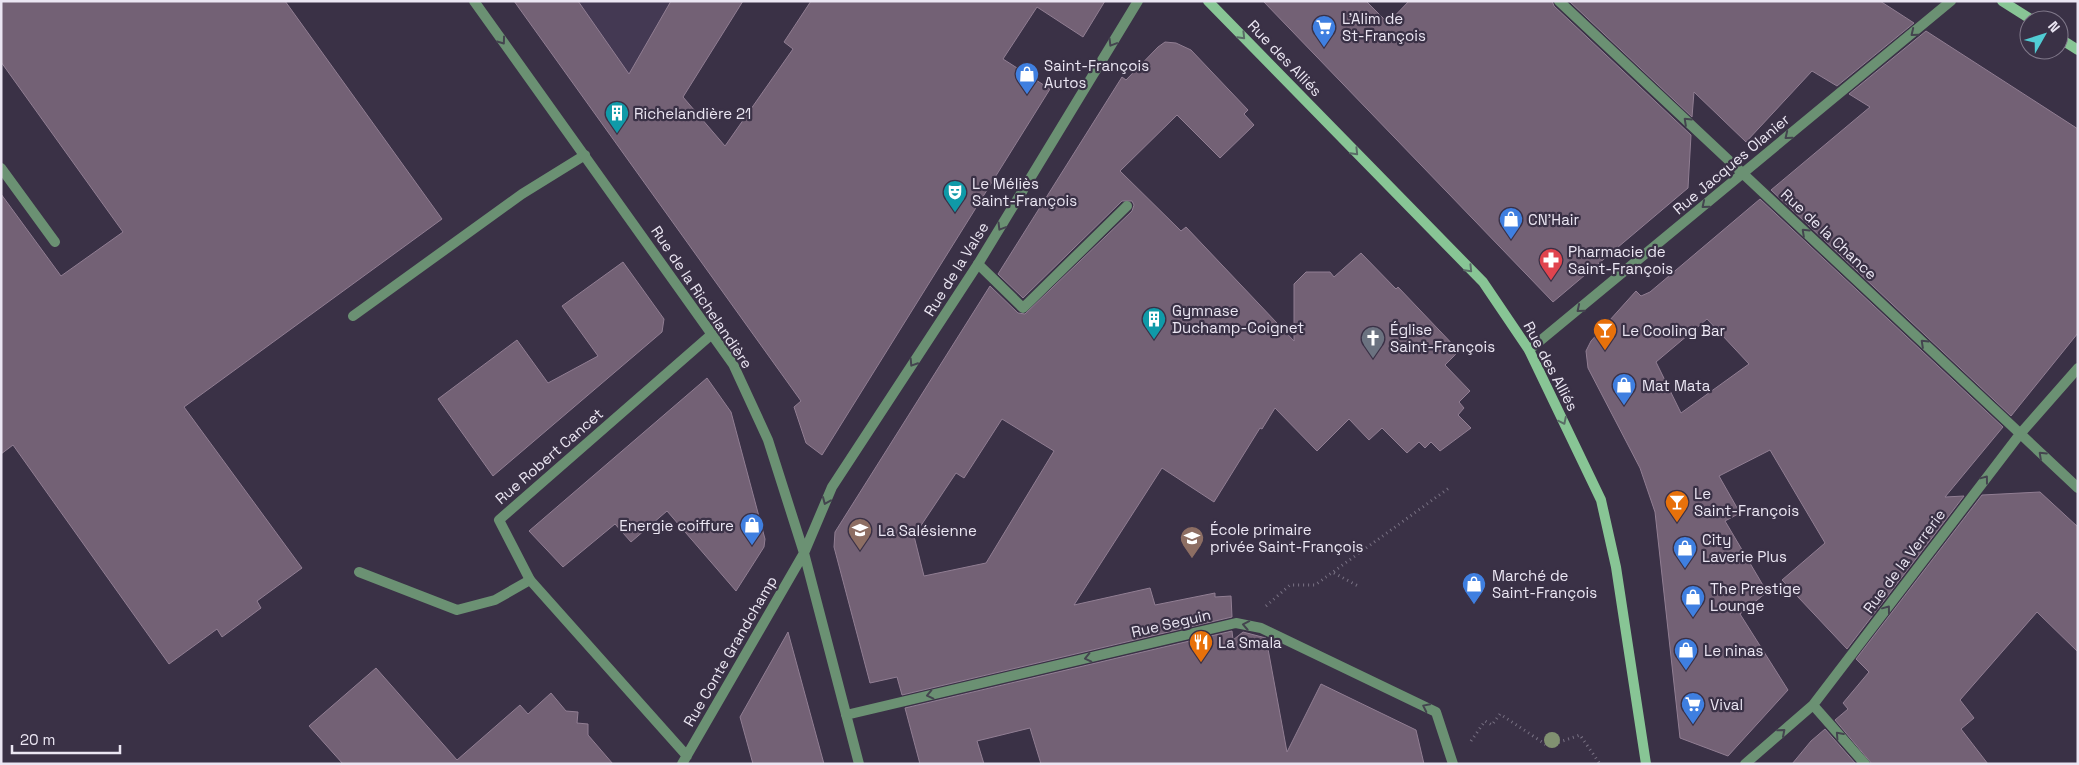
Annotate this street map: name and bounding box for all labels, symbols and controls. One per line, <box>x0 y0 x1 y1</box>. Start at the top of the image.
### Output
place label: L’Alim de St-François <box>1342 9 1426 45</box>
north arrow <box>2019 10 2069 60</box>
supermarket icon: L’Alim de St-François <box>1311 14 1337 48</box>
street label: Rue des Alliés <box>1244 16 1326 100</box>
text: N <box>2044 18 2064 36</box>
one-way arrow <box>1911 27 1920 35</box>
one-way arrow <box>1236 30 1245 39</box>
one-way arrow <box>497 35 505 44</box>
one-way arrow <box>1109 37 1119 46</box>
place label: Saint-François Autos <box>1044 56 1149 92</box>
shop icon: Saint-François Autos <box>1014 61 1040 95</box>
building icon: Richelandière 21 <box>604 100 630 134</box>
place label: Richelandière 21 <box>634 104 751 123</box>
street label: Rue Jacques Olanier <box>1669 109 1793 218</box>
one-way arrow <box>1683 118 1692 127</box>
one-way arrow <box>1785 130 1794 139</box>
one-way arrow <box>1350 147 1359 156</box>
place label: Le Méliès Saint-François <box>972 174 1077 210</box>
theatre icon: Le Méliès Saint-François <box>942 179 968 213</box>
street label: Rue de la Chance <box>1777 185 1881 283</box>
one-way arrow <box>1702 199 1711 207</box>
shop icon: CN'Hair <box>1498 206 1524 240</box>
place label: CN'Hair <box>1528 210 1579 229</box>
street label: Rue de la Valse <box>919 218 993 320</box>
one-way arrow <box>997 221 1007 230</box>
street label: Rue de la Richelandière <box>647 222 757 372</box>
one-way arrow <box>1802 229 1811 238</box>
place label: Pharmacie de Saint-François <box>1568 242 1673 278</box>
pharmacy icon: Pharmacie de Saint-François <box>1538 247 1564 281</box>
one-way arrow <box>1463 263 1472 272</box>
place label: Gymnase Duchamp-Coignet <box>1172 301 1304 337</box>
one-way arrow <box>1577 303 1586 311</box>
building icon: Gymnase Duchamp-Coignet <box>1141 306 1167 340</box>
bar icon: Le Cooling Bar <box>1592 317 1618 351</box>
street label: Rue des Alliés <box>1519 318 1583 414</box>
place label: Église Saint-François <box>1390 320 1495 356</box>
place label: Le Cooling Bar <box>1622 321 1726 340</box>
church icon: Église Saint-François <box>1360 325 1386 359</box>
one-way arrow <box>1920 340 1929 349</box>
one-way arrow <box>910 358 919 367</box>
shop icon: Mat Mata <box>1611 372 1637 406</box>
place label: Mat Mata <box>1642 376 1711 395</box>
street label: Rue Robert Cancet <box>491 404 607 508</box>
one-way arrow <box>1557 416 1567 425</box>
one-way arrow <box>2039 452 2048 461</box>
one-way arrow <box>1979 475 1988 485</box>
place label: Le Saint-François <box>1694 484 1799 520</box>
bar icon: Le Saint-François <box>1664 489 1690 523</box>
one-way arrow <box>822 496 833 505</box>
street label: Rue de la Verrerie <box>1859 505 1949 617</box>
shop icon: Energie coiffure <box>739 512 765 546</box>
place label: Energie coiffure <box>619 516 734 535</box>
school or university icon: La Salésienne <box>847 517 873 551</box>
place label: École primaire privée Saint-François <box>1210 520 1364 556</box>
place label: La Salésienne <box>878 521 977 540</box>
school or university icon: École primaire privée Saint-François <box>1179 525 1205 559</box>
place label: City Laverie Plus <box>1702 530 1787 566</box>
shop icon: City Laverie Plus <box>1672 535 1698 569</box>
place label: Marché de Saint-François <box>1492 566 1597 602</box>
shop icon: Marché de Saint-François <box>1461 571 1487 605</box>
street label: Rue Conte Grandchamp <box>679 572 781 730</box>
place label: The Prestige Lounge <box>1710 579 1801 615</box>
shop icon: The Prestige Lounge <box>1680 584 1706 618</box>
street label: Rue Seguin <box>1129 605 1213 641</box>
one-way arrow <box>1881 606 1889 615</box>
one-way arrow <box>1242 621 1251 631</box>
restaurant icon: La Smala <box>1188 629 1214 663</box>
place label: La Smala <box>1218 633 1282 652</box>
shop icon: Le ninas <box>1673 637 1699 671</box>
place label: Le ninas <box>1704 641 1764 660</box>
one-way arrow <box>1083 652 1092 663</box>
one-way arrow <box>925 689 934 700</box>
supermarket icon: Vival <box>1680 691 1706 725</box>
place label: Vival <box>1710 695 1743 714</box>
one-way arrow <box>1422 703 1431 713</box>
scale bar <box>12 722 120 754</box>
one-way arrow <box>1776 729 1785 738</box>
text: 20 m <box>20 730 55 749</box>
one-way arrow <box>1836 731 1845 740</box>

